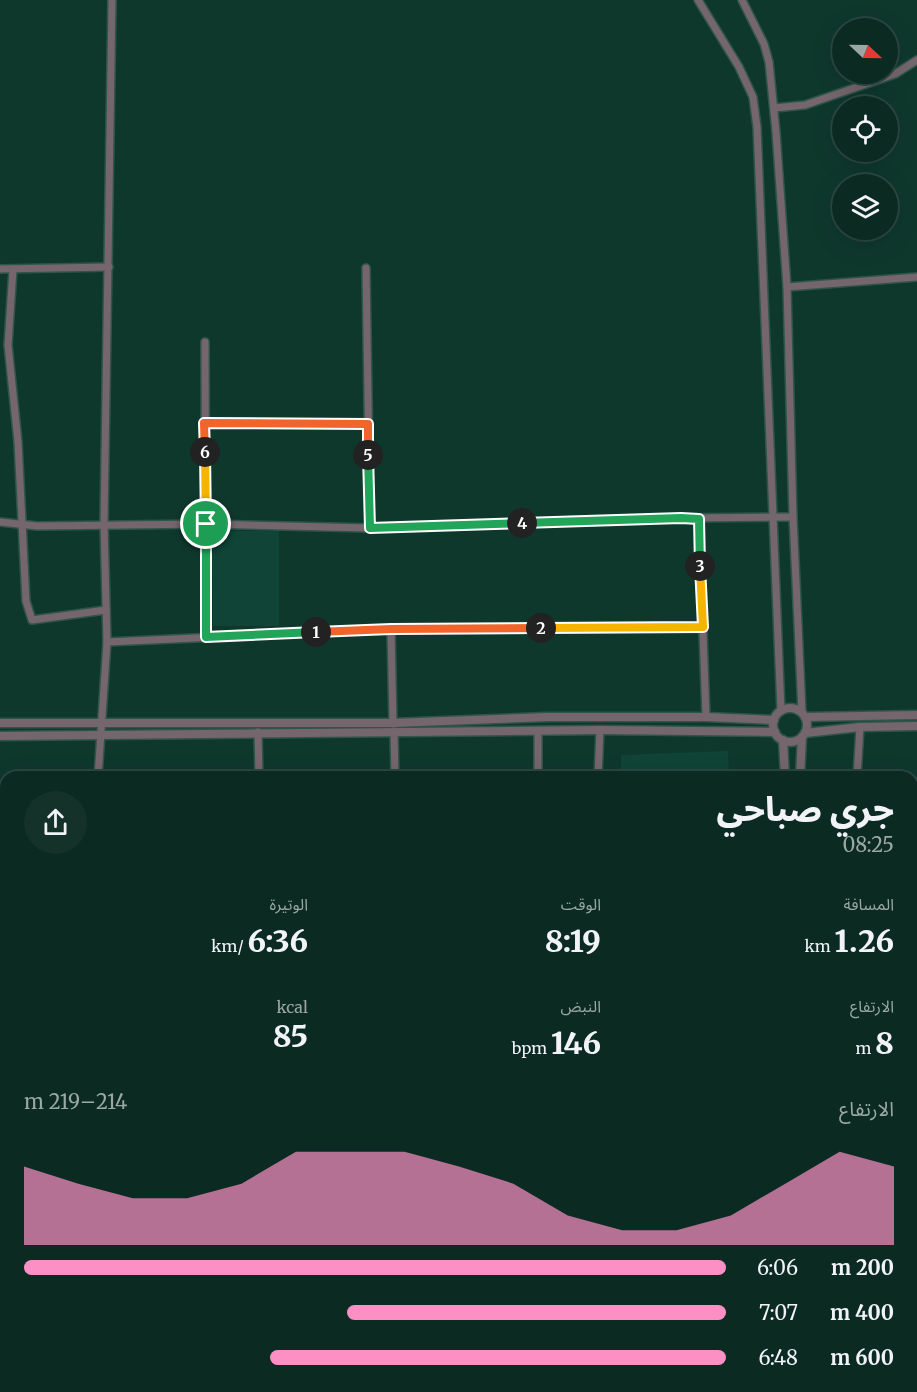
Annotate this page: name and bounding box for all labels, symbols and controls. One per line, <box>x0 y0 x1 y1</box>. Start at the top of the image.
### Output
north arrow <box>832 18 898 84</box>
map controls <box>832 18 898 240</box>
button: locate <box>832 96 898 162</box>
button: layers <box>832 174 898 240</box>
pin: 6 <box>190 437 220 467</box>
pin: 5 <box>353 440 383 470</box>
text: 6 <box>200 442 210 462</box>
text: 5 <box>363 445 373 465</box>
pin <box>180 498 231 549</box>
icon: arrive <box>189 507 222 540</box>
pin: 4 <box>507 508 537 538</box>
text: 4 <box>517 513 527 533</box>
pin: 3 <box>685 551 715 581</box>
text: 3 <box>695 556 705 576</box>
pin: 2 <box>526 613 556 643</box>
pin: 1 <box>301 617 331 647</box>
text: 2 <box>536 618 546 638</box>
text: 1 <box>312 622 320 642</box>
text: جري صباحي <box>716 789 894 830</box>
button: share <box>24 791 87 854</box>
text: 08:25 <box>842 832 894 857</box>
text: الوتيرة <box>270 894 308 914</box>
text: الوقت <box>561 894 601 914</box>
text: المسافة <box>844 894 894 914</box>
text: 6:36 <box>247 922 308 960</box>
text: 8:19 <box>545 922 601 960</box>
text: 1.26 <box>834 922 894 960</box>
text: /km <box>211 936 247 956</box>
text: km <box>805 936 834 956</box>
text: النبض <box>560 996 601 1016</box>
text: الارتفاع <box>850 996 894 1016</box>
text: kcal <box>277 997 308 1017</box>
text: 85 <box>273 1017 308 1055</box>
text: 146 <box>551 1024 601 1062</box>
text: 8 <box>875 1024 894 1062</box>
text: bpm <box>512 1038 551 1058</box>
text: m <box>855 1038 875 1058</box>
text: 214–219 m <box>24 1089 127 1114</box>
text: الارتفاع <box>839 1096 894 1121</box>
text: 6:06 <box>757 1255 798 1280</box>
text: 200 m <box>831 1255 894 1280</box>
text: 7:07 <box>759 1300 798 1325</box>
text: 400 m <box>830 1300 894 1325</box>
text: 6:48 <box>758 1345 798 1370</box>
text: 600 m <box>830 1345 894 1370</box>

